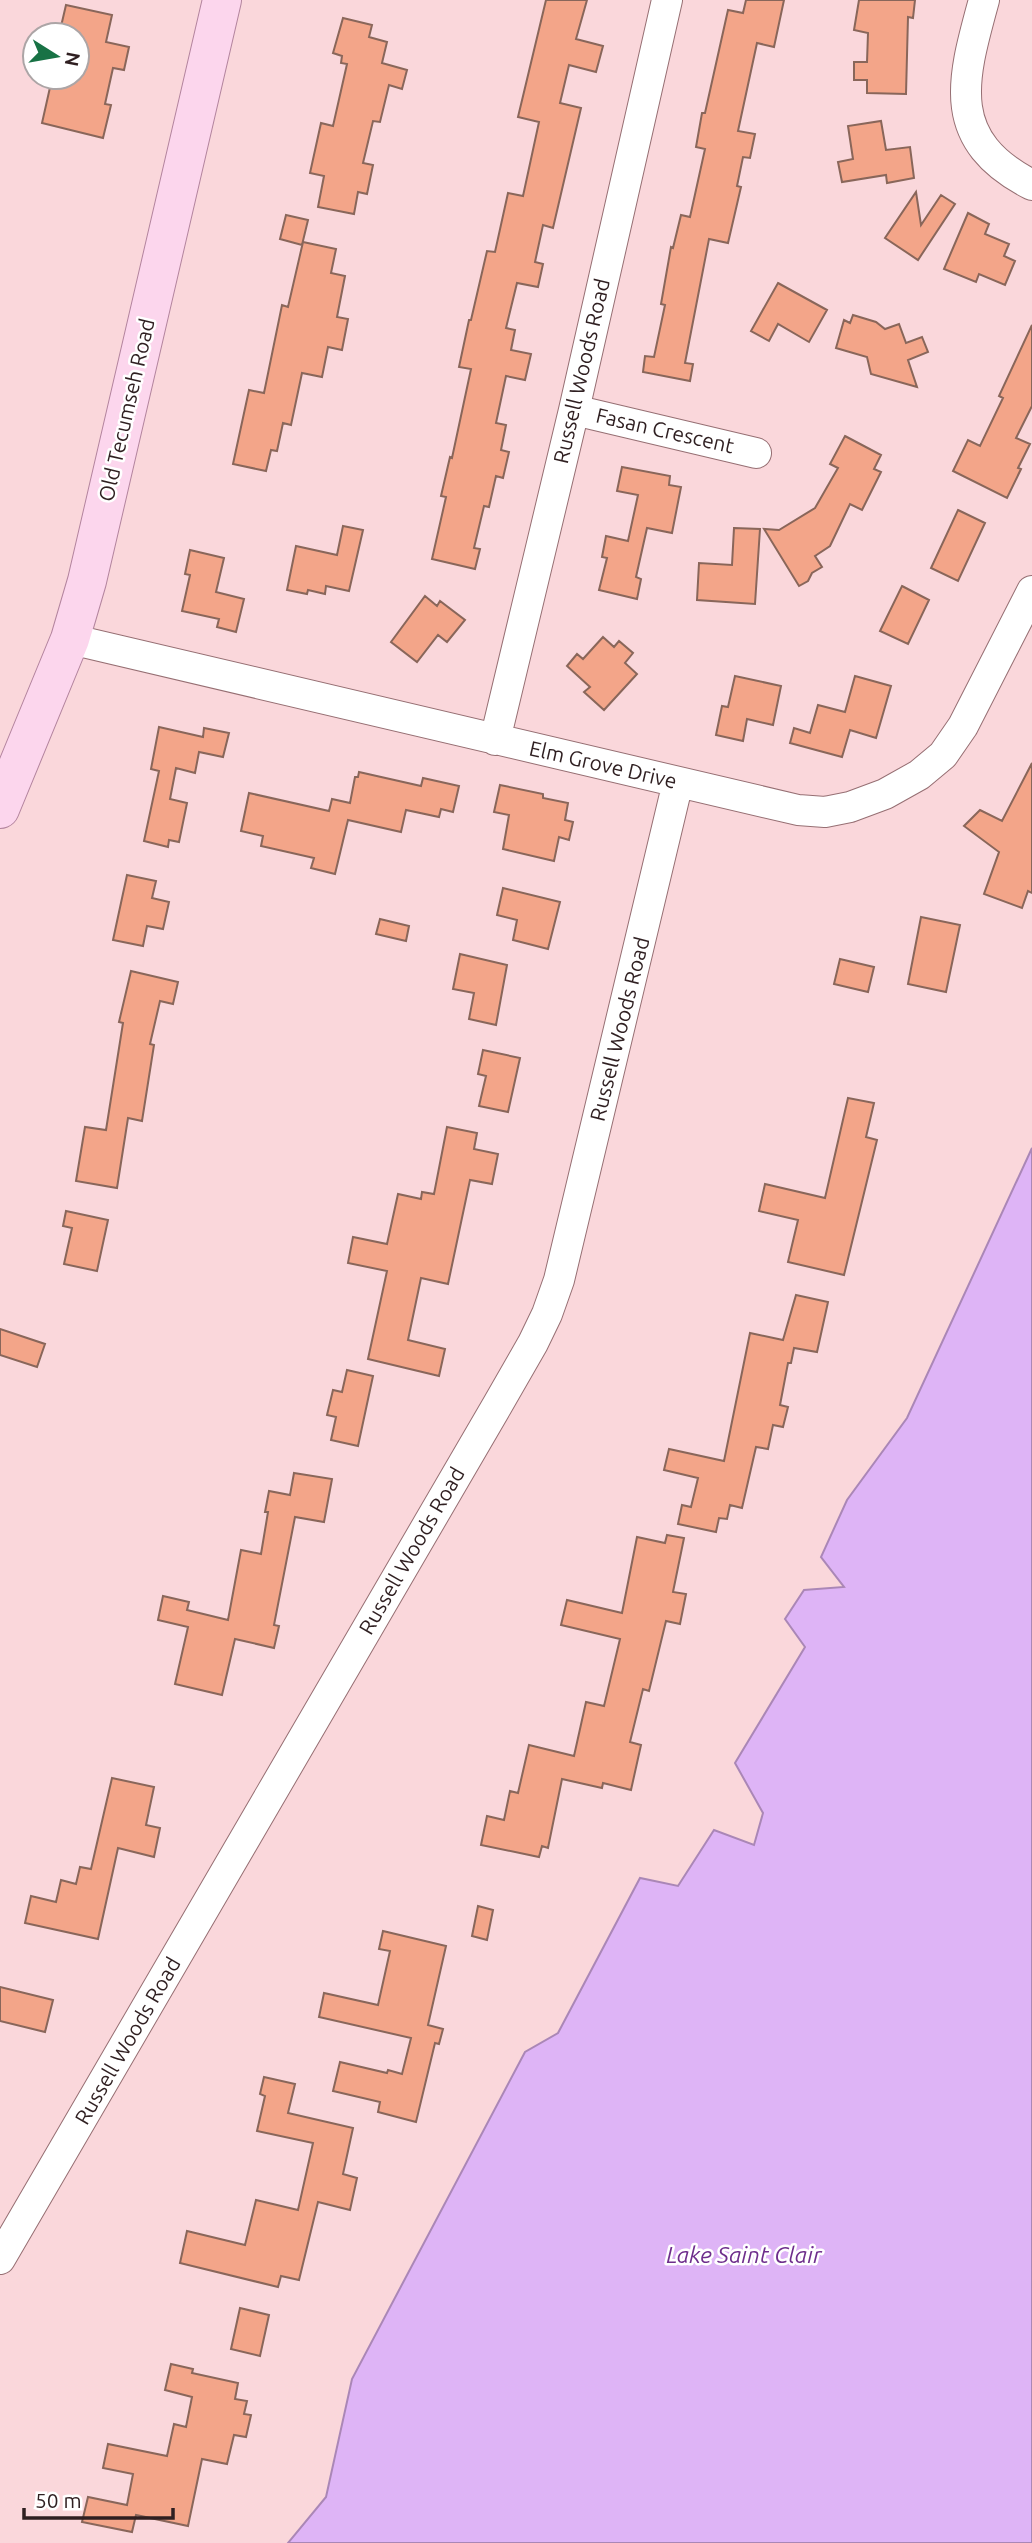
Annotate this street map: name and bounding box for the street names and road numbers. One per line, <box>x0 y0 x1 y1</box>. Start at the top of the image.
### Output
street label: Russell Woods Road <box>548 276 614 466</box>
street label: Old Tecumseh Road <box>93 316 159 504</box>
street label: Fasan Crescent <box>594 402 737 458</box>
street label: Elm Grove Drive <box>527 735 679 793</box>
street label: Russell Woods Road <box>585 934 654 1123</box>
street label: Russell Woods Road <box>353 1463 469 1638</box>
street label: Russell Woods Road <box>69 1953 185 2128</box>

